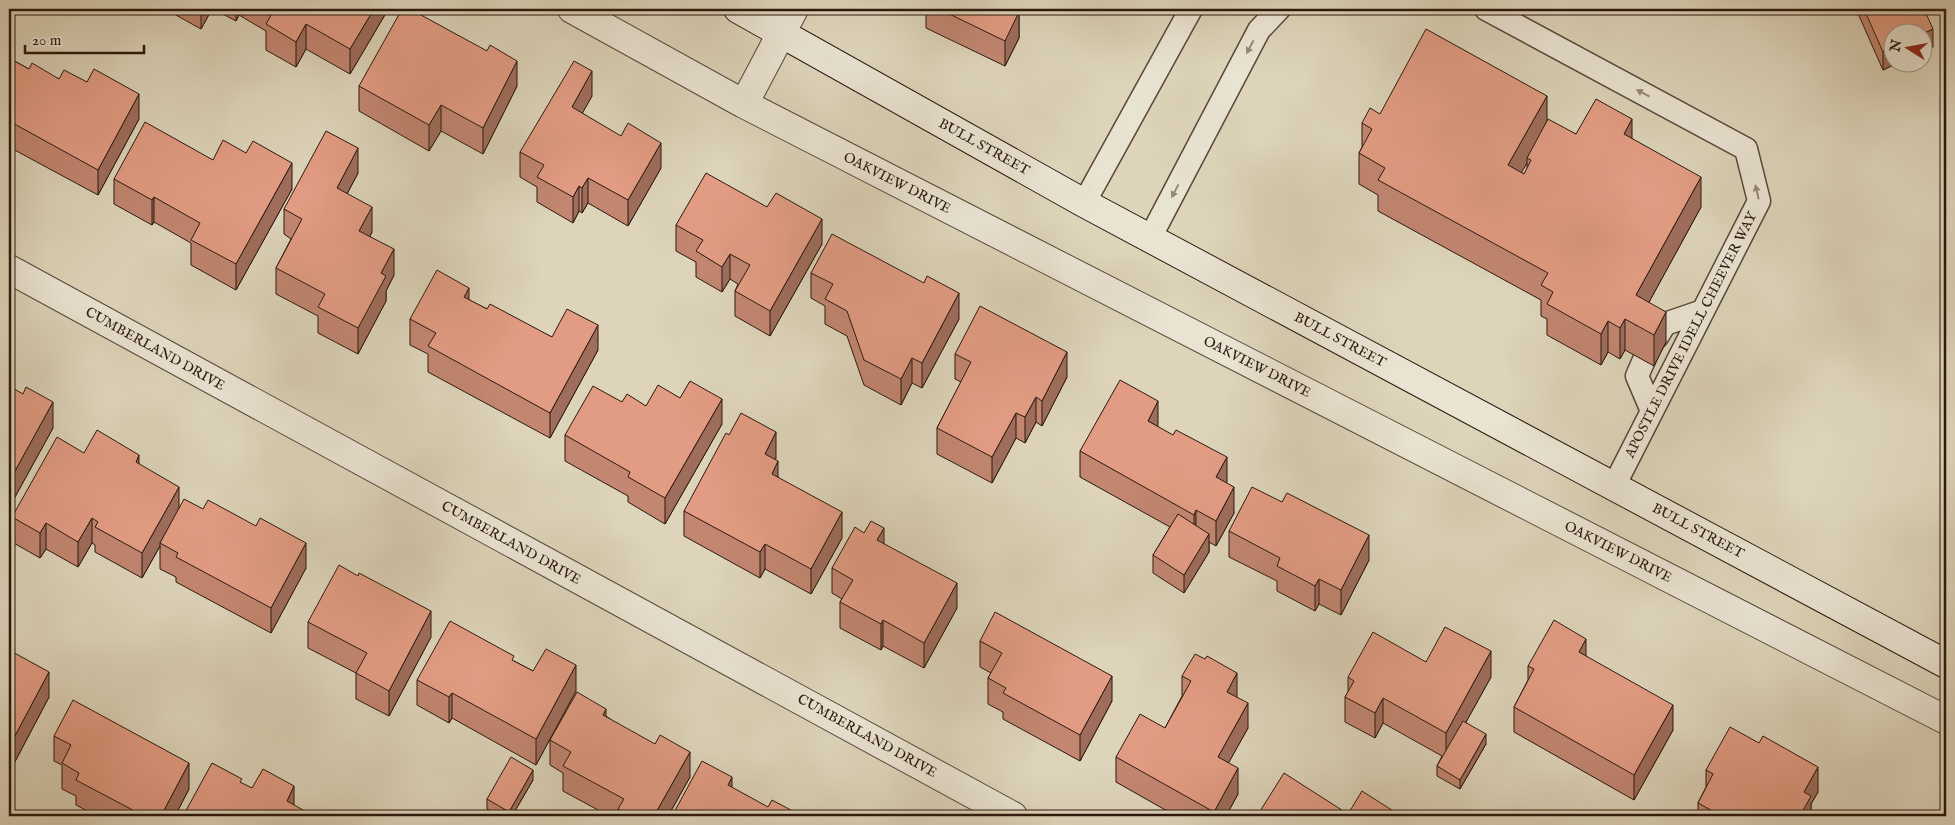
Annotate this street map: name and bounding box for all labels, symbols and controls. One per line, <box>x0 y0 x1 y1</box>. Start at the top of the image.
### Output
scale bar <box>25 22 144 54</box>
north arrow <box>1882 22 1932 72</box>
text: 20 m <box>32 31 62 50</box>
text: N <box>1886 38 1906 54</box>
one-way arrow <box>1246 40 1254 54</box>
one-way arrow <box>1635 89 1650 97</box>
street label: BULL STREET <box>935 115 1033 180</box>
street label: OAKVIEW DRIVE <box>840 148 954 218</box>
one-way arrow <box>1171 184 1179 198</box>
one-way arrow <box>1752 184 1760 200</box>
street label: APOSTLE DRIVE IDELL CHEEVER WAY <box>1620 208 1762 462</box>
street label: CUMBERLAND DRIVE <box>82 303 228 395</box>
street label: BULL STREET <box>1291 308 1390 372</box>
street label: OAKVIEW DRIVE <box>1200 332 1314 402</box>
street label: CUMBERLAND DRIVE <box>438 497 584 589</box>
street label: BULL STREET <box>1649 499 1748 563</box>
street label: OAKVIEW DRIVE <box>1561 517 1675 587</box>
street label: CUMBERLAND DRIVE <box>794 690 940 782</box>

